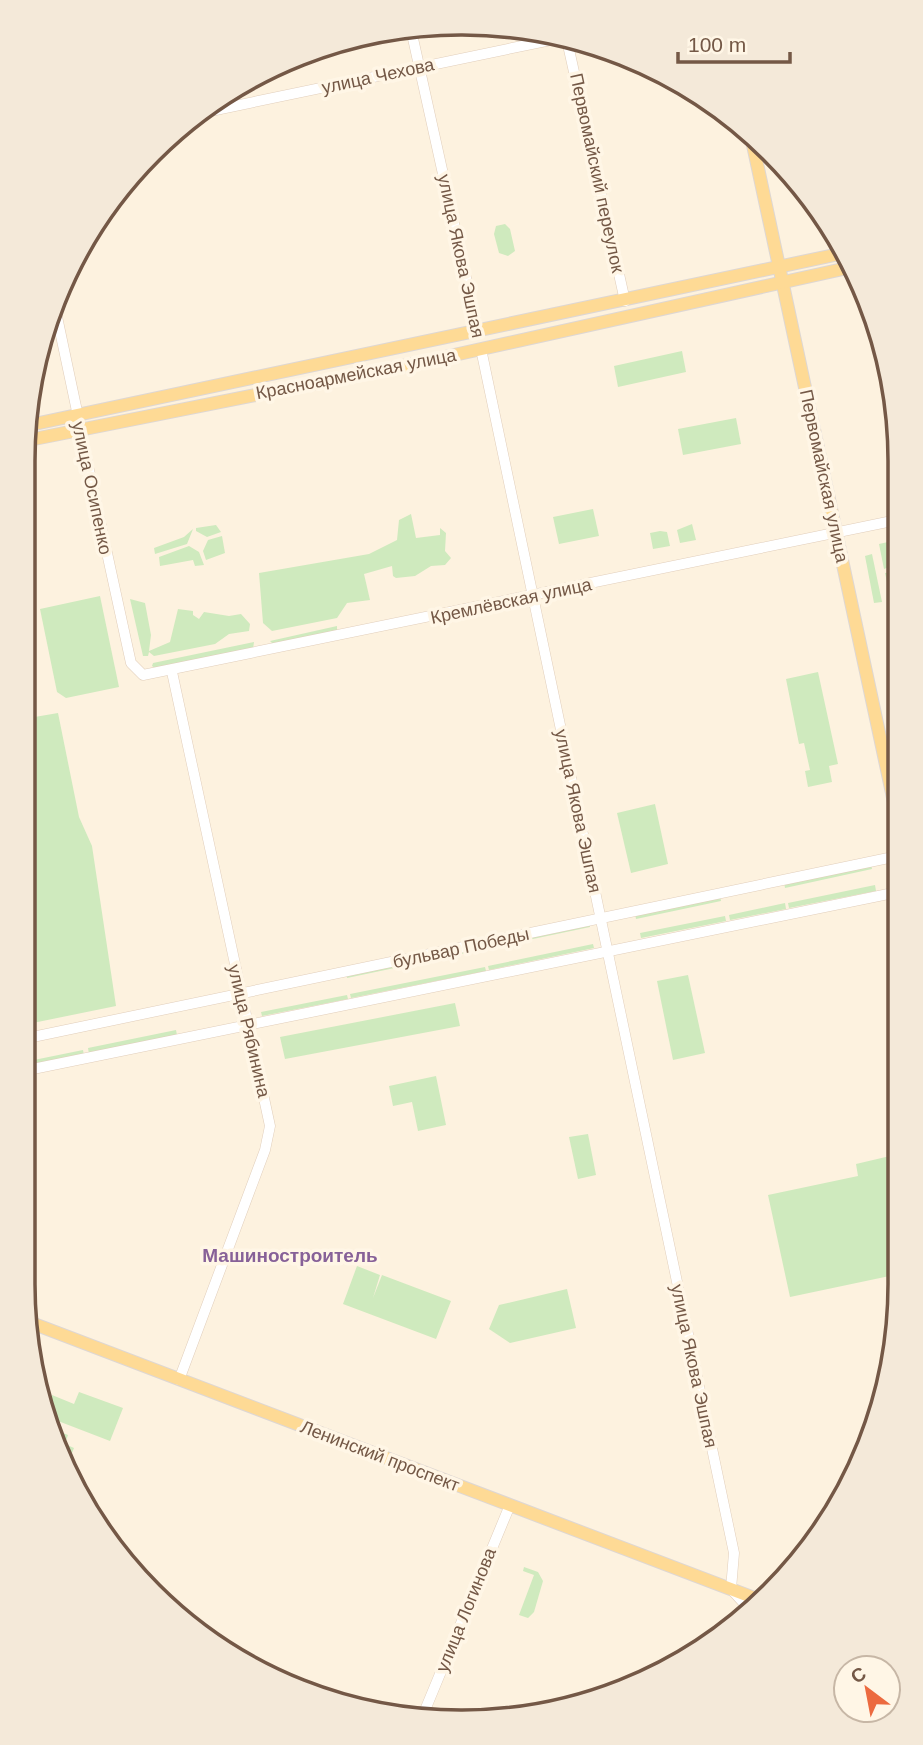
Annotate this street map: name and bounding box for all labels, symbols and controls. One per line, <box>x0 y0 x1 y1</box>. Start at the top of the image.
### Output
scale bar <box>678 21 790 65</box>
text: 100 m <box>688 33 746 56</box>
street label: улица Чехова <box>320 54 437 98</box>
street label: Первомайский переулок <box>566 71 628 275</box>
street label: улица Якова Эшпая <box>434 172 488 340</box>
street label: Красноармейская улица <box>254 345 459 403</box>
street label: Первомайская улица <box>796 388 852 565</box>
street label: улица Осипенко <box>68 420 116 556</box>
street label: Кремлёвская улица <box>429 574 594 628</box>
street label: улица Якова Эшпая <box>551 727 605 895</box>
street label: бульвар Победы <box>391 924 531 972</box>
street label: улица Рябинина <box>224 963 274 1100</box>
district label: Машиностроитель <box>202 1245 378 1266</box>
street label: улица Якова Эшпая <box>667 1282 721 1450</box>
street label: Ленинский проспект <box>298 1416 462 1496</box>
street label: улица Логинова <box>432 1544 500 1675</box>
north arrow <box>832 1654 902 1724</box>
text: С <box>847 1662 870 1688</box>

